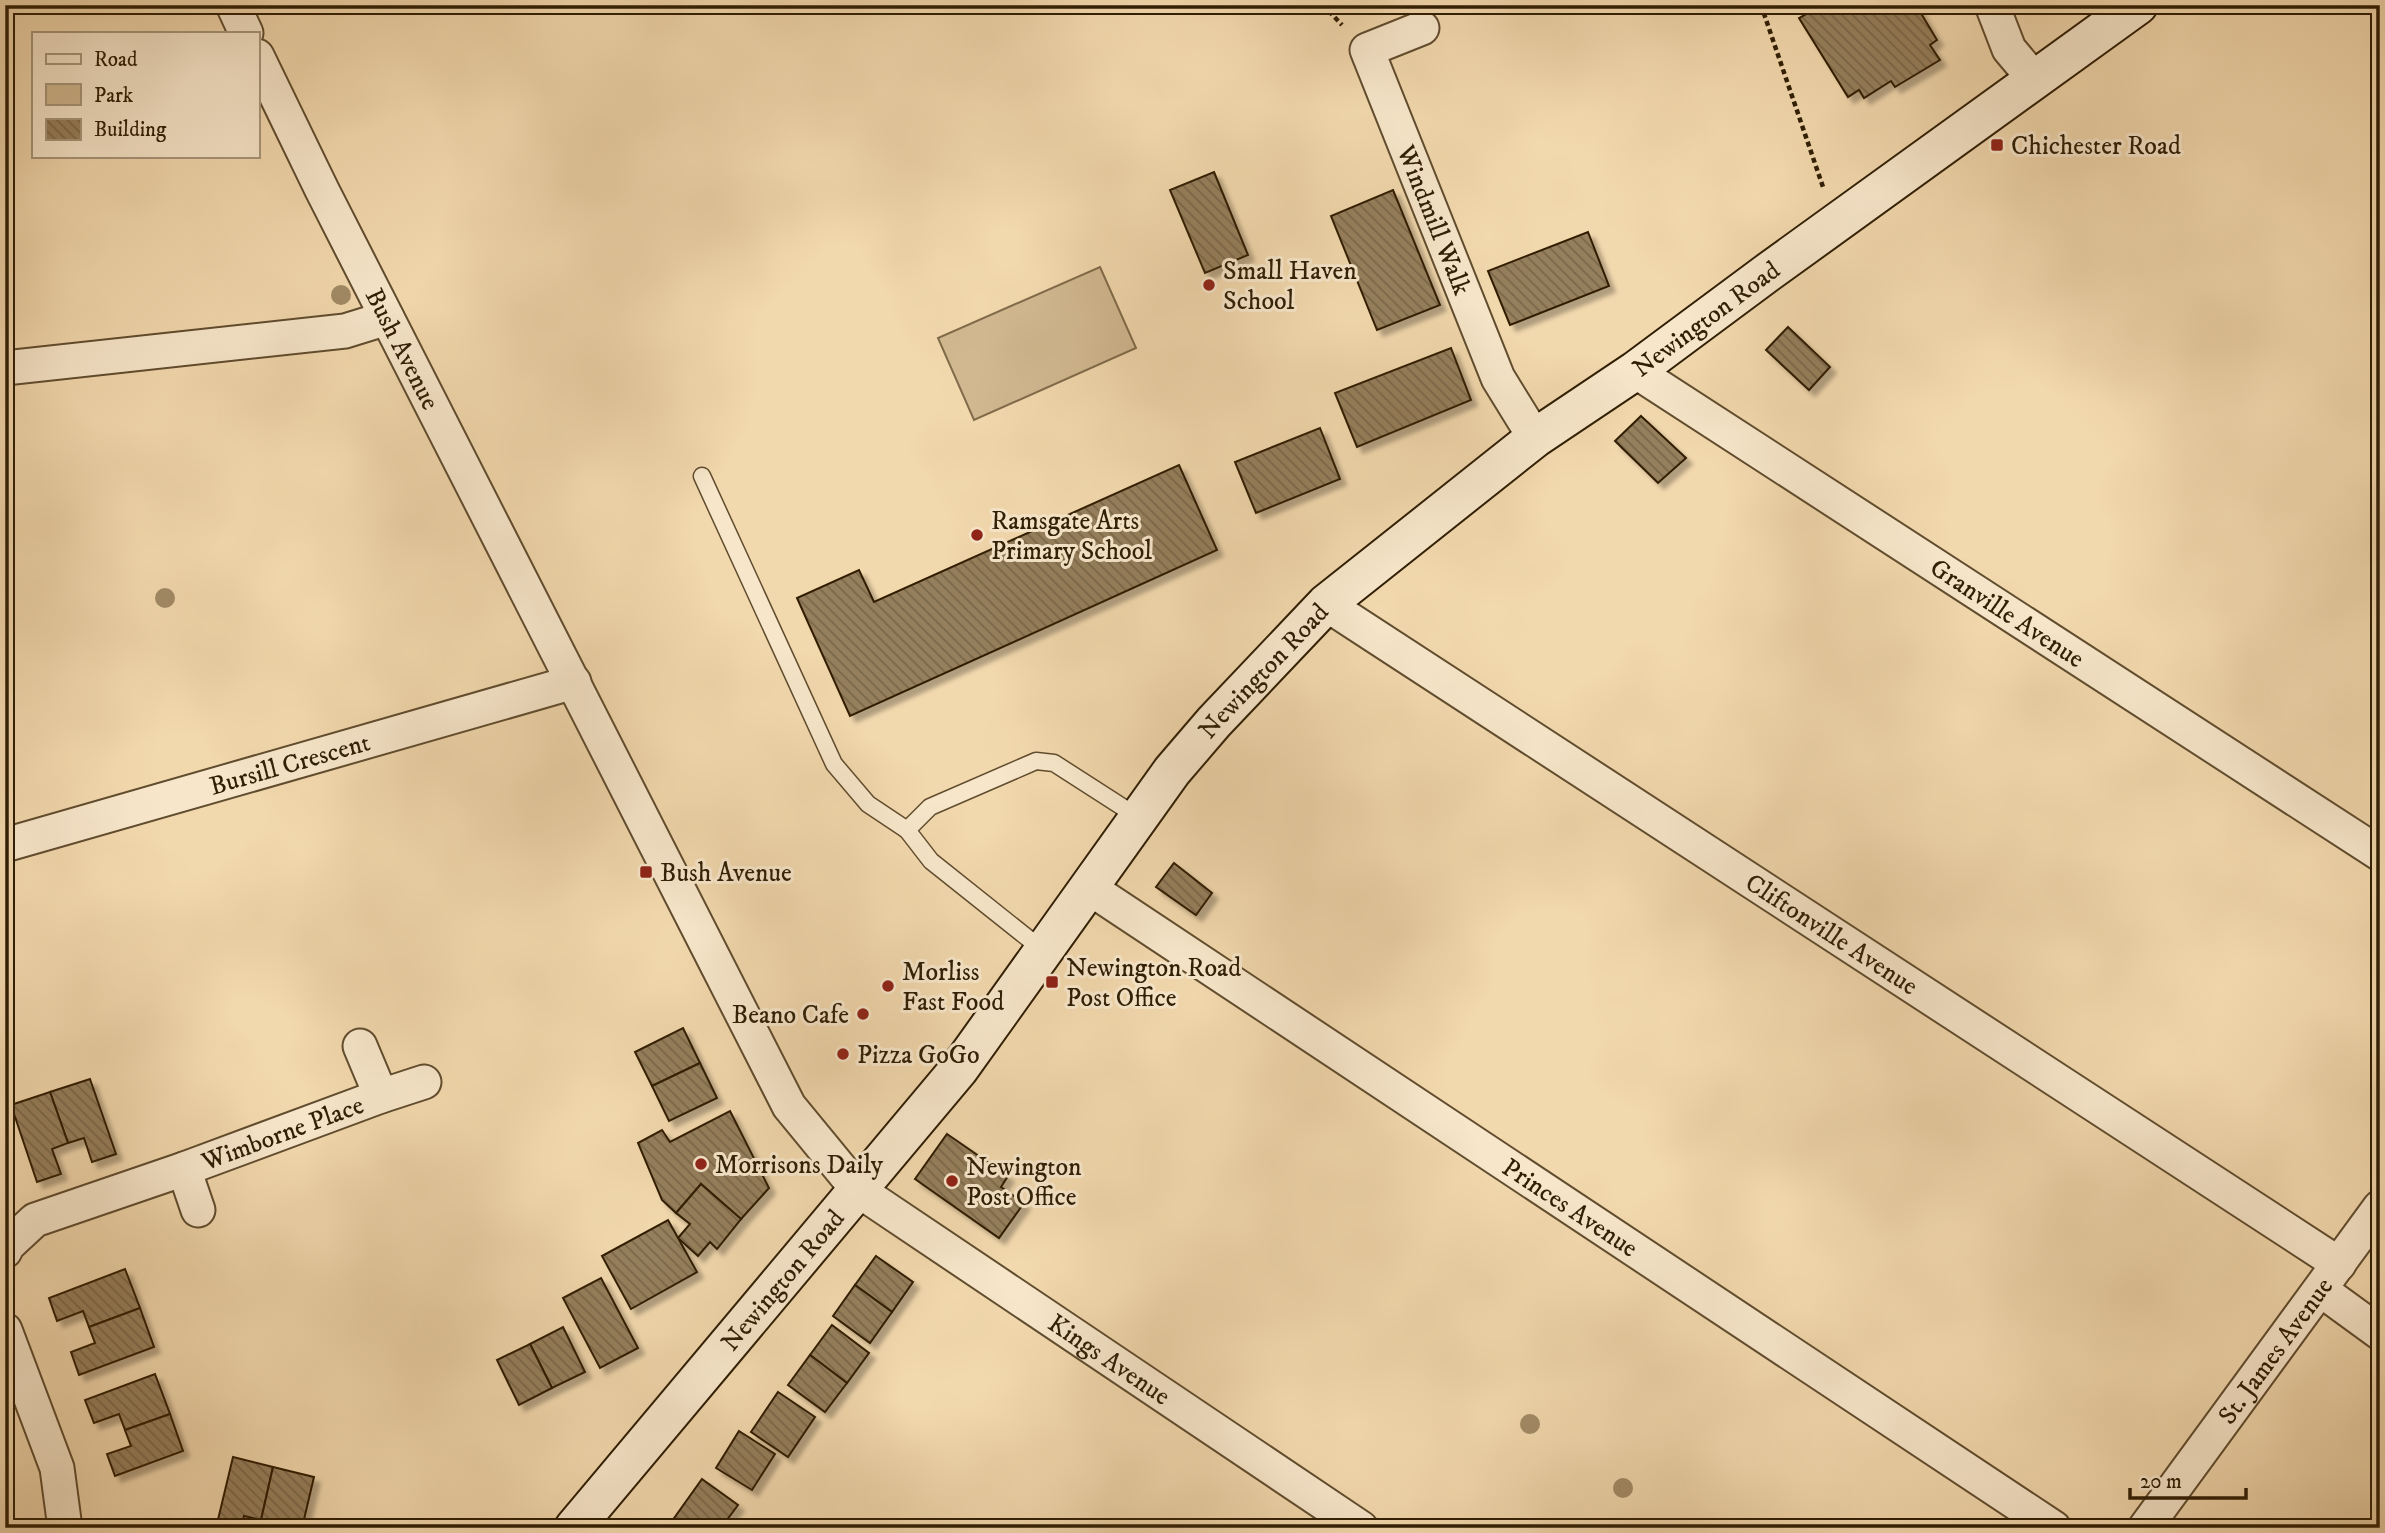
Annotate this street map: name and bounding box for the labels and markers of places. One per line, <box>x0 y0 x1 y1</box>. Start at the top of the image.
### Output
place label: Chichester Road <box>2011 130 2181 163</box>
marker: Chichester Road <box>1989 137 2005 153</box>
place label: Small Haven School <box>1223 255 1357 318</box>
marker: Small Haven School <box>1201 277 1217 293</box>
place label: Ramsgate Arts Primary School <box>991 505 1152 568</box>
marker: Ramsgate Arts Primary School <box>969 527 985 543</box>
place label: Bush Avenue <box>660 857 792 890</box>
marker: Bush Avenue <box>638 864 654 880</box>
place label: Newington Road Post Office <box>1066 952 1241 1015</box>
place label: Morliss Fast Food <box>902 956 1004 1019</box>
marker: Newington Road Post Office <box>1044 974 1060 990</box>
marker: Morliss Fast Food <box>880 978 896 994</box>
place label: Beano Cafe <box>732 999 849 1032</box>
marker: Beano Cafe <box>855 1006 871 1022</box>
place label: Pizza GoGo <box>857 1039 980 1072</box>
marker: Pizza GoGo <box>835 1046 851 1062</box>
place label: Morrisons Daily <box>715 1149 884 1182</box>
place label: Newington Post Office <box>966 1151 1082 1214</box>
marker: Morrisons Daily <box>693 1156 709 1172</box>
marker: Newington Post Office <box>944 1173 960 1189</box>

